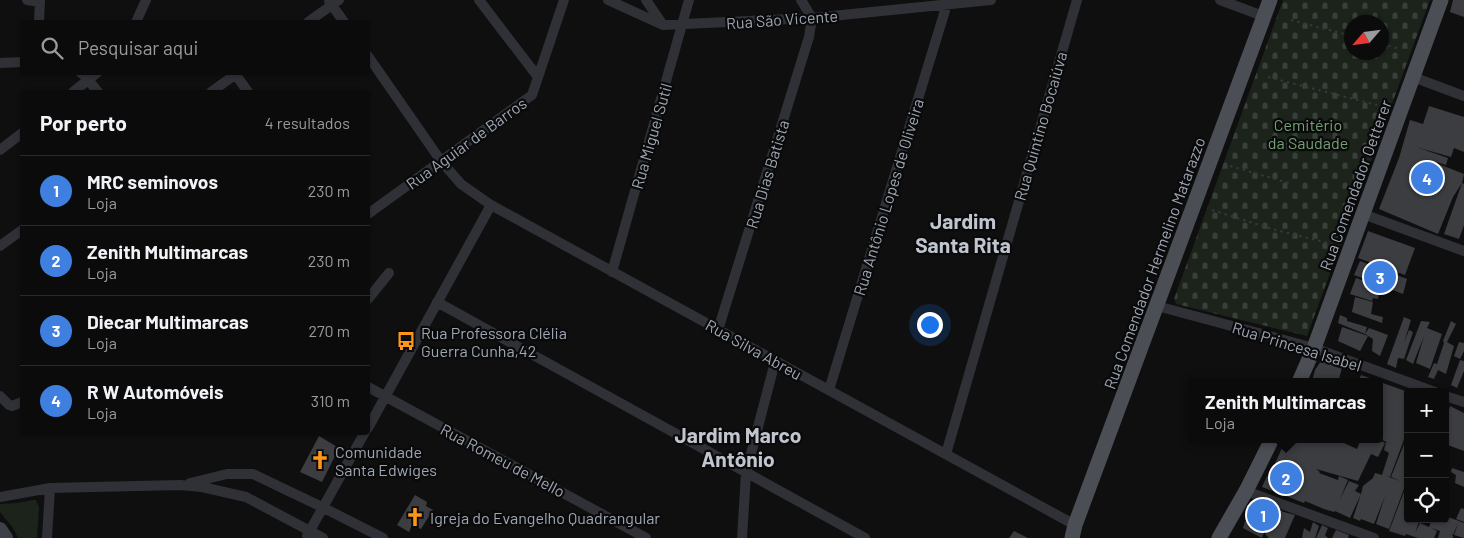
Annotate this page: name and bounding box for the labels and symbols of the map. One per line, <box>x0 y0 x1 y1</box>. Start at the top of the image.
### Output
street label: Rua São Vicente <box>725 6 839 32</box>
north arrow <box>1344 15 1389 60</box>
street label: Rua Quintino Bocaiúva <box>1010 49 1070 203</box>
street label: Rua Miguel Sutil <box>627 81 675 191</box>
street label: Rua Aguiar de Barros <box>402 93 530 193</box>
street label: Rua Antônio Lopes de Oliveira <box>849 96 927 298</box>
street label: Rua Comendador Oetterer <box>1315 97 1395 273</box>
park label: Cemitério da Saudade <box>1268 115 1348 152</box>
street label: Rua Dias Batista <box>741 117 793 231</box>
street label: Rua Comendador Hermelino Matarazzo <box>1099 134 1209 392</box>
pin: 4 <box>1411 159 1443 197</box>
district label: Jardim Santa Rita <box>915 208 1011 257</box>
pin: 3 <box>1364 258 1396 296</box>
your location <box>917 312 943 338</box>
street label: Rua Silva Abreu <box>703 315 805 383</box>
street label: Rua Princesa Isabel <box>1230 317 1364 375</box>
place label: Rua Professora Clélia Guerra Cunha,42 <box>421 323 567 360</box>
bus stop icon: Rua Professora Clélia Guerra Cunha,42 <box>395 330 417 352</box>
street label: Rua Romeu de Mello <box>438 419 568 501</box>
district label: Jardim Marco Antônio <box>675 422 801 471</box>
place label: Comunidade Santa Edwiges <box>335 442 437 479</box>
church icon: Comunidade Santa Edwiges <box>309 449 331 471</box>
pin: 2 <box>1270 459 1302 497</box>
pin: 1 <box>1247 496 1279 534</box>
church icon: Igreja do Evangelho Quadrangular <box>404 506 426 528</box>
place label: Igreja do Evangelho Quadrangular <box>430 508 660 527</box>

